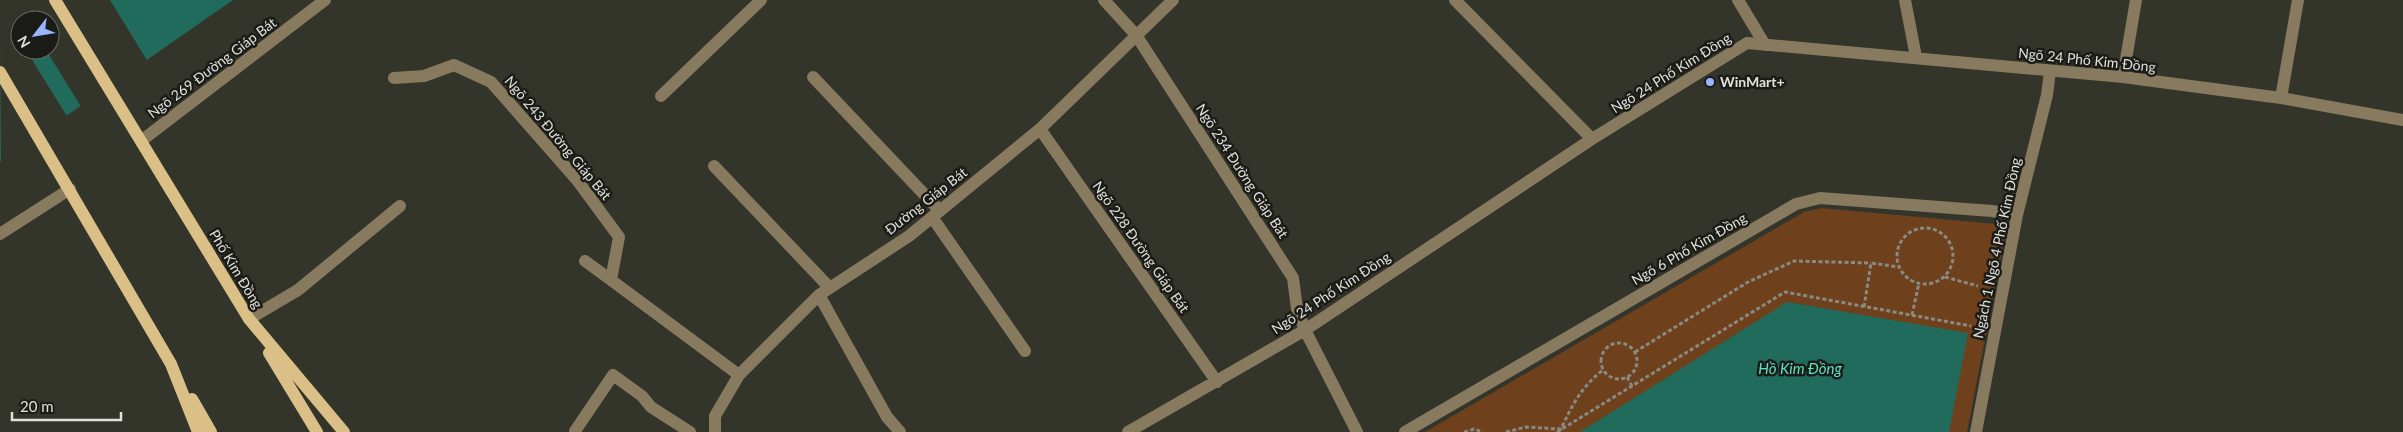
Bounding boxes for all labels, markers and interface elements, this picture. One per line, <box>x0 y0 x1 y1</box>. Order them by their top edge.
north arrow <box>10 10 60 60</box>
street label: Ngõ 269 Đường Giáp Bát <box>144 14 279 121</box>
street label: Ngõ 24 Phố Kim Đồng <box>1608 29 1734 116</box>
text: N <box>13 33 33 51</box>
street label: Ngõ 24 Phố Kim Đồng <box>2017 44 2157 75</box>
street label: Ngõ 243 Đường Giáp Bát <box>502 72 615 203</box>
place label: WinMart+ <box>1720 73 1785 90</box>
marker: WinMart+ <box>1704 76 1716 88</box>
street label: Ngõ 234 Đường Giáp Bát <box>1193 100 1292 241</box>
street label: Ngách 1 Ngõ 4 Phố Kim Đồng <box>1969 156 2024 340</box>
street label: Đường Giáp Bát <box>881 163 970 238</box>
street label: Ngõ 228 Đường Giáp Bát <box>1090 178 1193 316</box>
street label: Ngõ 6 Phố Kim Đồng <box>1628 209 1749 288</box>
street label: Phố Kim Đồng <box>206 226 267 311</box>
street label: Ngõ 24 Phố Kim Đồng <box>1268 248 1393 337</box>
water label: Hồ Kim Đồng <box>1758 359 1842 377</box>
scale bar <box>12 390 121 422</box>
text: 20 m <box>20 397 54 415</box>

